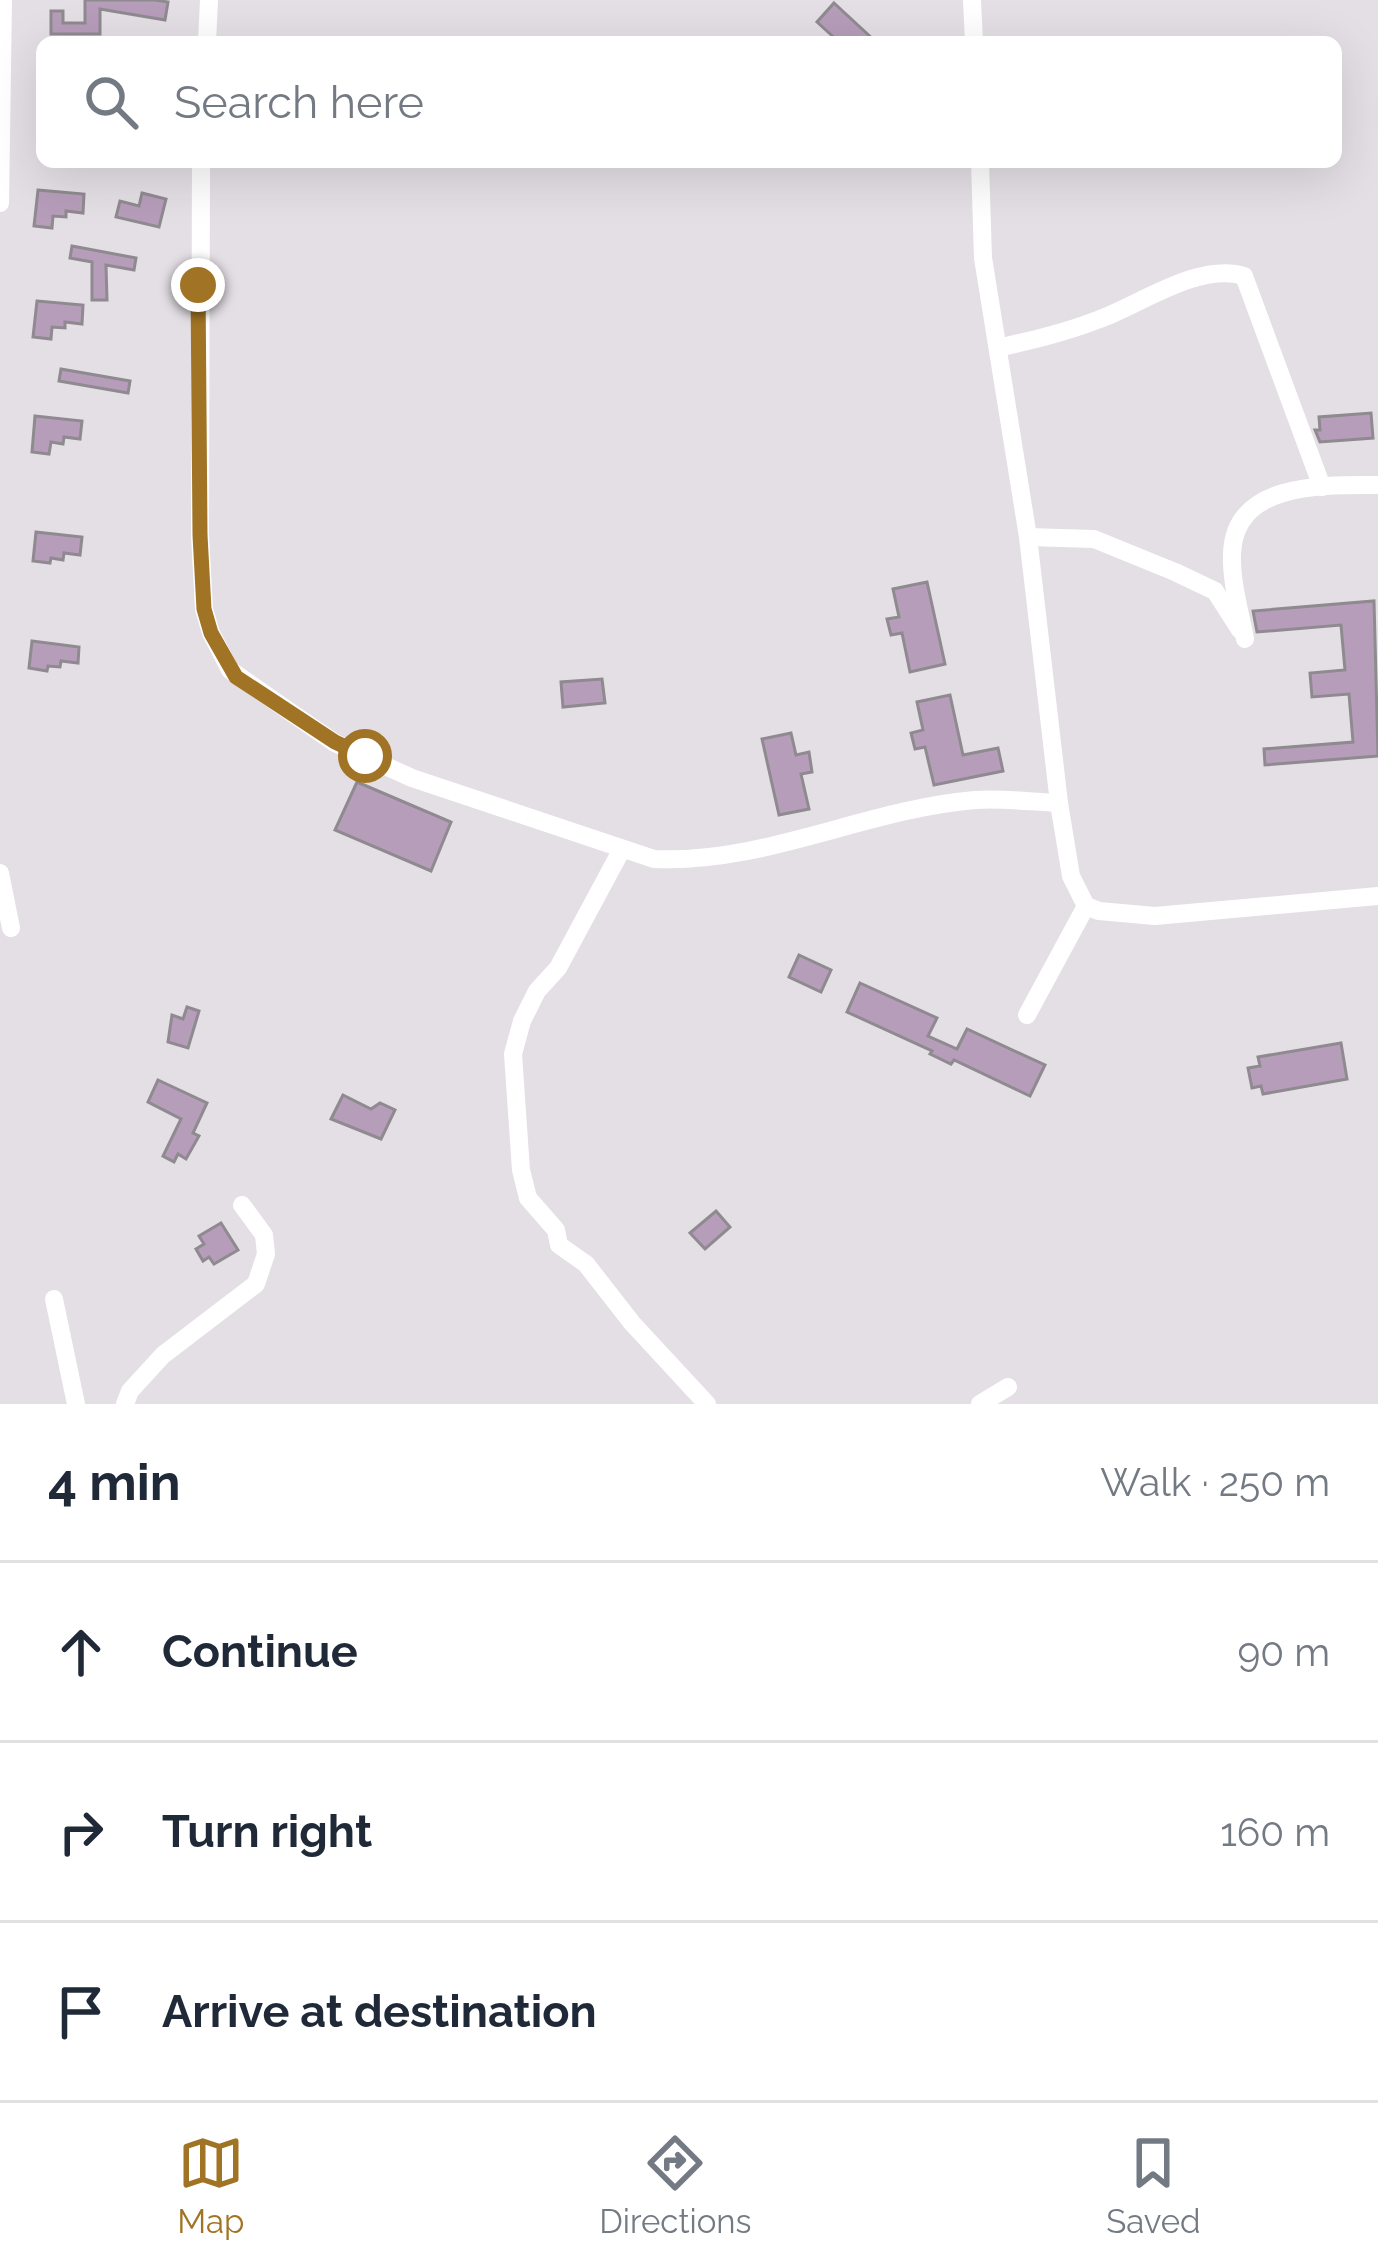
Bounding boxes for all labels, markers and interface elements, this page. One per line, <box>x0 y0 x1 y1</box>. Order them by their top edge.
search box <box>36 36 1342 168</box>
icon: search <box>78 69 144 135</box>
text: Search here <box>174 76 424 129</box>
route end <box>171 258 225 312</box>
route start <box>338 729 392 783</box>
text: 4 min <box>48 1452 181 1512</box>
text: Walk · 250 m <box>1100 1459 1330 1505</box>
icon: ahead <box>48 1619 114 1685</box>
text: Continue <box>162 1625 358 1678</box>
text: 90 m <box>1237 1629 1330 1675</box>
icon: right <box>48 1799 114 1865</box>
text: Turn right <box>162 1805 372 1858</box>
text: 160 m <box>1220 1809 1330 1855</box>
icon: arrive <box>48 1979 114 2045</box>
text: Arrive at destination <box>162 1985 597 2038</box>
tab: Map <box>177 2130 244 2241</box>
tab: Directions <box>599 2130 752 2241</box>
tab: Saved <box>1106 2130 1201 2241</box>

